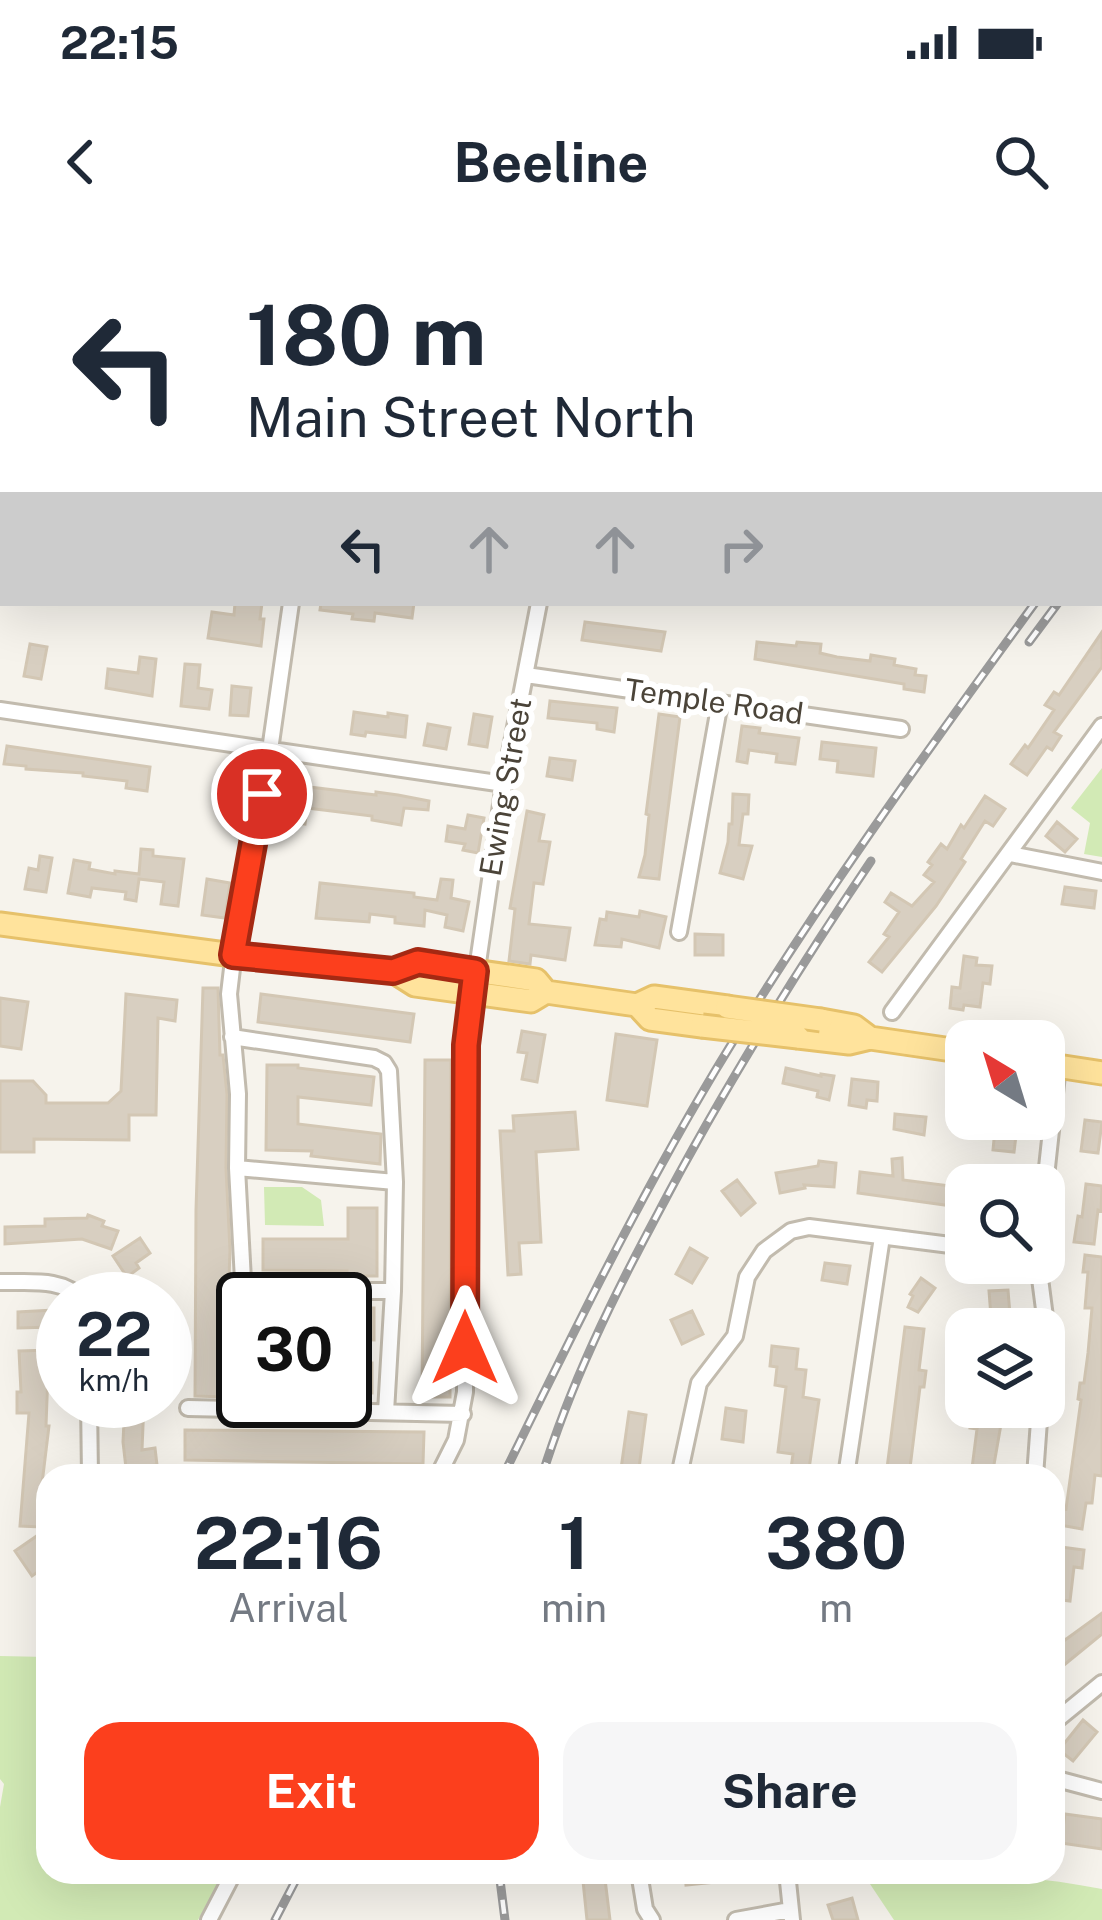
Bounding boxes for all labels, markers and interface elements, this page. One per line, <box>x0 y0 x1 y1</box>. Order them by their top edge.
text: 22:15 <box>60 16 179 69</box>
icon: back <box>48 129 114 195</box>
icon: search <box>988 129 1054 195</box>
text: Beeline <box>454 131 648 194</box>
text: 180 m <box>246 285 486 384</box>
icon: left <box>48 288 204 444</box>
text: Main Street North <box>246 386 696 449</box>
icon: left <box>330 516 396 582</box>
icon: ahead <box>456 516 522 582</box>
icon: ahead <box>582 516 648 582</box>
icon: right <box>708 516 774 582</box>
street label: Temple Road <box>623 671 806 731</box>
street label: Ewing Street <box>472 695 538 879</box>
pin <box>211 743 313 845</box>
icon: arrive <box>229 761 295 827</box>
north arrow <box>945 1020 1065 1140</box>
map controls <box>945 1020 1065 1428</box>
button: search <box>945 1164 1065 1284</box>
speed limit sign: 30 <box>216 1272 372 1428</box>
position arrow <box>402 1285 528 1411</box>
text: 22 <box>76 1299 152 1370</box>
button: layers <box>945 1308 1065 1428</box>
text: km/h <box>79 1362 149 1398</box>
text: 22:16 <box>194 1501 383 1585</box>
text: 1 <box>559 1501 589 1585</box>
text: 380 <box>765 1501 907 1585</box>
text: Arrival <box>228 1585 349 1631</box>
text: min <box>541 1585 607 1631</box>
text: m <box>819 1585 853 1631</box>
button: Exit <box>84 1722 539 1860</box>
button: Share <box>563 1722 1017 1860</box>

